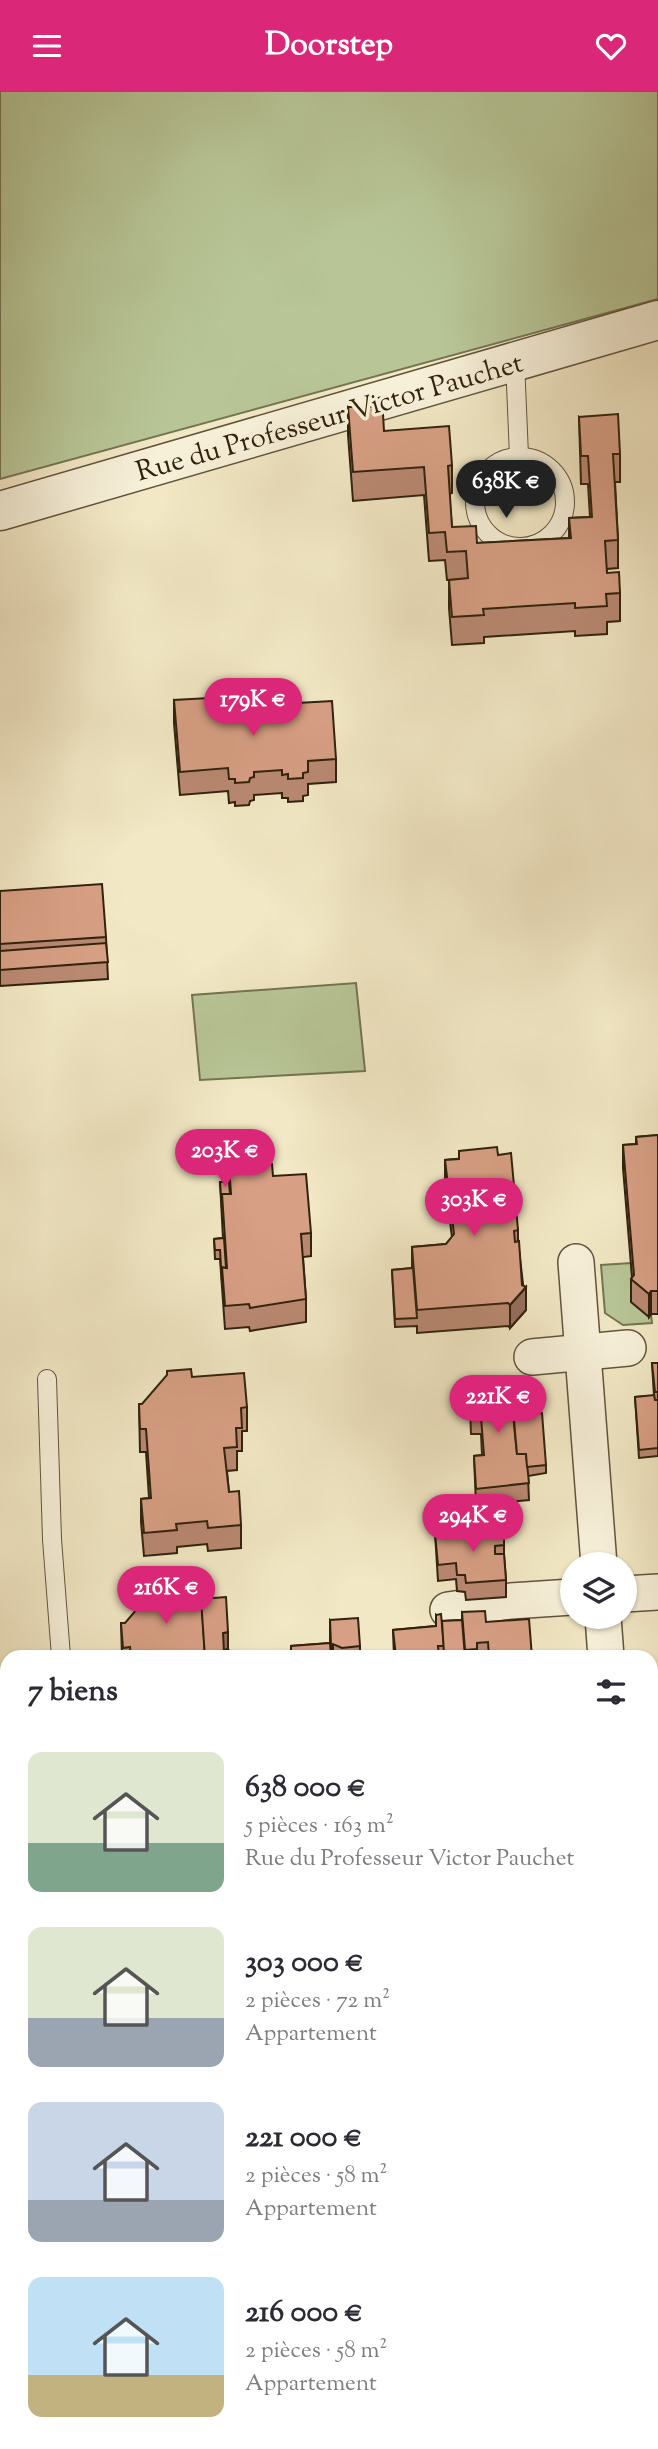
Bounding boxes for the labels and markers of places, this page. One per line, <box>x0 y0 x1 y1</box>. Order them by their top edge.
pin: 638K € <box>449 461 563 520</box>
pin: 179K € <box>196 679 310 738</box>
pin: 203K € <box>168 1129 282 1189</box>
pin: 303K € <box>417 1179 531 1238</box>
pin: 221K € <box>441 1375 555 1435</box>
pin: 294K € <box>416 1495 530 1554</box>
pin: 216K € <box>109 1567 223 1626</box>

